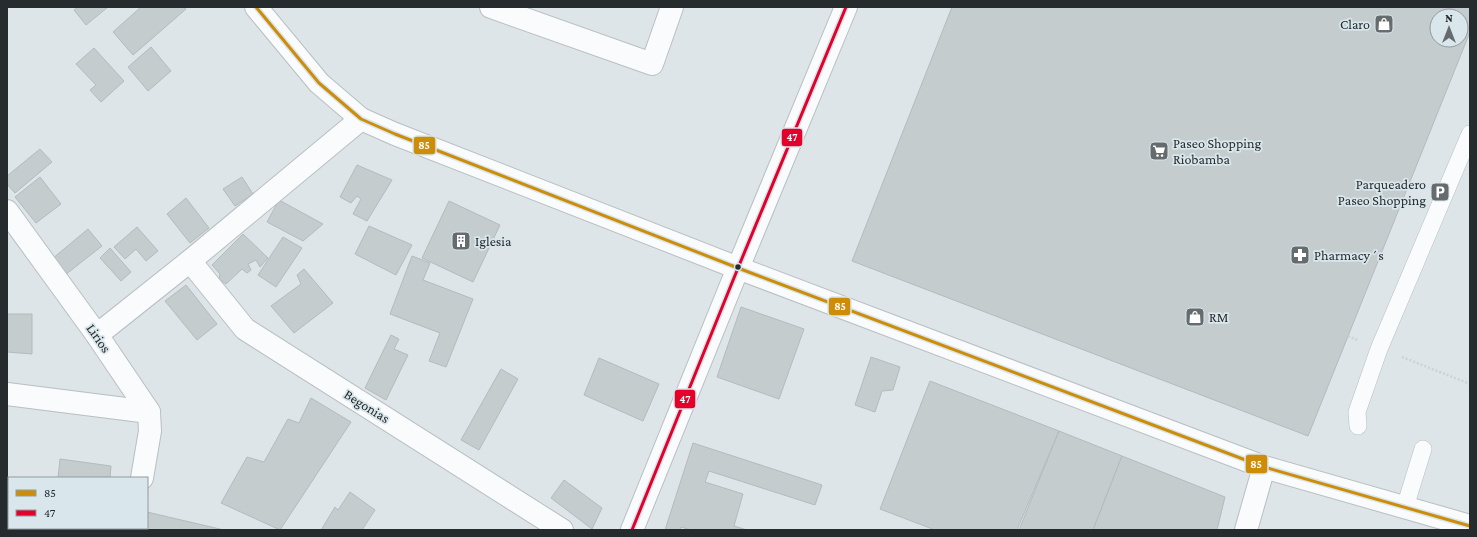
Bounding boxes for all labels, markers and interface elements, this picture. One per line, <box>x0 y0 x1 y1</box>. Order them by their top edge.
north arrow <box>1429 8 1469 48</box>
text: N <box>1445 12 1453 24</box>
shop icon: Claro <box>1373 13 1395 35</box>
place label: Claro <box>1340 16 1370 32</box>
line badge: 47 <box>781 128 803 147</box>
text: 47 <box>787 131 798 143</box>
place label: Paseo Shopping Riobamba <box>1173 135 1261 167</box>
line badge: 85 <box>413 136 436 155</box>
text: 85 <box>418 139 430 151</box>
supermarket icon: Paseo Shopping Riobamba <box>1148 140 1170 162</box>
place label: Parqueadero Paseo Shopping <box>1338 176 1426 208</box>
parking icon: Parqueadero Paseo Shopping <box>1429 181 1451 203</box>
building icon: Iglesia <box>450 230 472 252</box>
place label: Iglesia <box>475 233 512 249</box>
pharmacy icon: Pharmacy´s <box>1289 244 1311 266</box>
place label: Pharmacy´s <box>1314 247 1384 263</box>
unlabelled marker <box>733 262 743 272</box>
line badge: 85 <box>828 297 851 316</box>
text: 85 <box>834 300 846 312</box>
shop icon: RM <box>1184 306 1206 328</box>
place label: RM <box>1209 309 1228 325</box>
street label: Lirios <box>83 320 115 356</box>
street label: Begonias <box>341 386 393 426</box>
line badge: 47 <box>674 389 696 409</box>
text: 47 <box>680 393 691 405</box>
line badge: 85 <box>1245 454 1268 474</box>
text: 85 <box>1250 458 1262 470</box>
legend <box>8 477 148 529</box>
text: 85 <box>44 486 56 500</box>
text: 47 <box>44 506 56 520</box>

